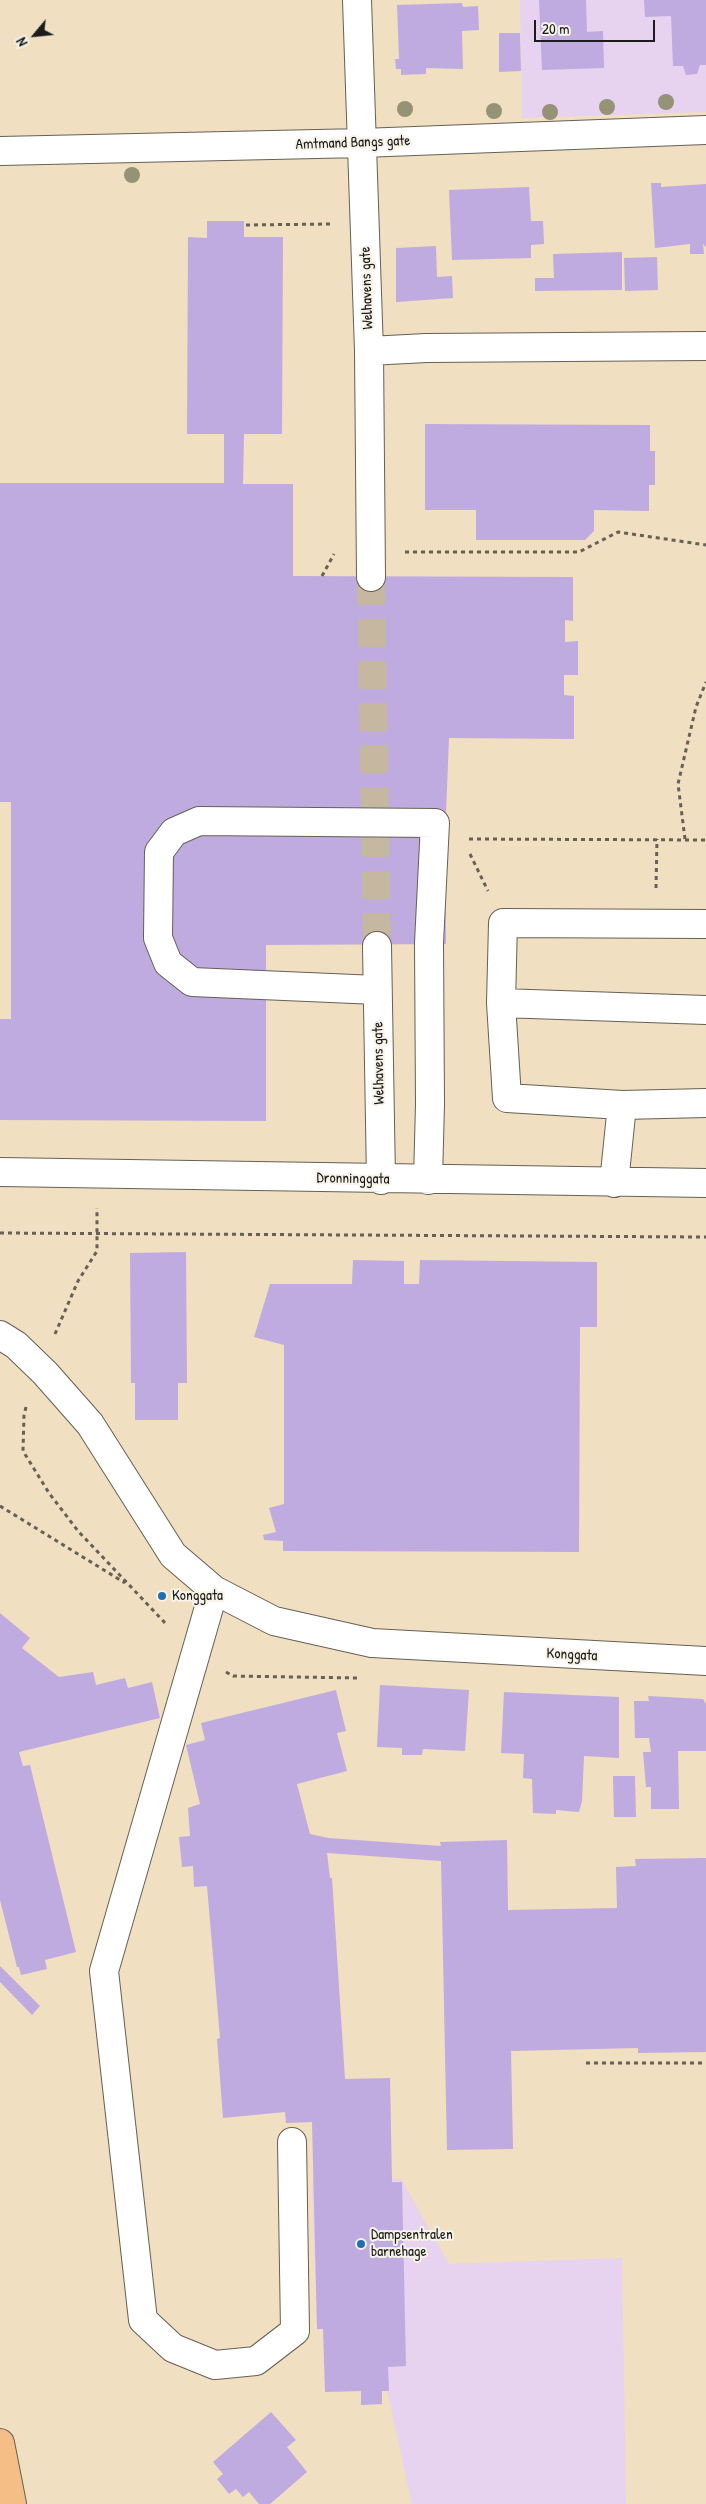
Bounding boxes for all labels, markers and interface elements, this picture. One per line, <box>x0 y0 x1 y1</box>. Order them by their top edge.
north arrow <box>10 10 60 60</box>
scale bar <box>536 10 657 42</box>
text: 20 m <box>542 18 569 39</box>
text: N <box>11 35 31 50</box>
street label: Amtmand Bangs gate <box>295 132 411 154</box>
street label: Welhavens gate <box>357 246 377 330</box>
street label: Welhavens gate <box>369 1021 389 1105</box>
street label: Dronninggata <box>316 1169 390 1189</box>
place label: Konggata <box>172 1587 223 1605</box>
marker: Konggata <box>156 1590 168 1602</box>
street label: Konggata <box>546 1645 598 1665</box>
place label: Dampsentralen barnehage <box>371 2226 453 2261</box>
marker: Dampsentralen barnehage <box>355 2238 367 2250</box>

